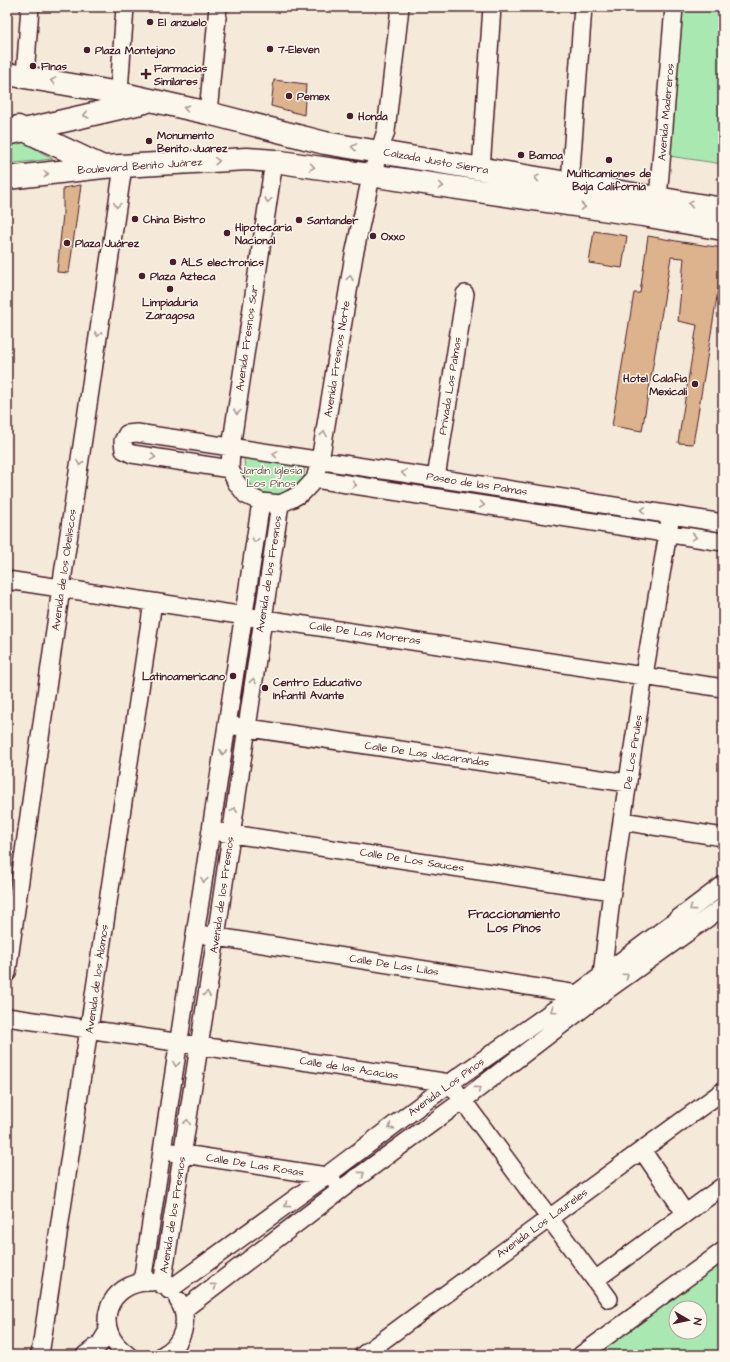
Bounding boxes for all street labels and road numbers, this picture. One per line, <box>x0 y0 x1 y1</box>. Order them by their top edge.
street label: Avenida Madereros <box>654 62 678 161</box>
street label: Calzada Justo Sierra <box>382 144 490 178</box>
street label: Boulevard Benito Juárez <box>77 154 203 178</box>
street label: Avenida Fresnos Sur <box>232 284 262 392</box>
street label: Avenida Fresnos Norte <box>320 300 354 418</box>
street label: Privada Las Palmas <box>435 336 465 436</box>
street label: Paseo de las Palmas <box>425 469 529 499</box>
street label: Avenida de los Obeliscos <box>48 508 80 632</box>
street label: Avenida de los Fresnos <box>252 514 286 633</box>
street label: Calle De Las Moreras <box>308 618 422 648</box>
street label: De Los Pirules <box>620 713 646 790</box>
street label: Calle De Las Jacarandas <box>364 738 491 770</box>
street label: Avenida de los Fresnos <box>206 835 238 954</box>
street label: Calle De Los Sauces <box>359 844 466 876</box>
street label: Avenida de los Álamos <box>82 923 112 1035</box>
street label: Calle De Las Lilas <box>348 951 440 980</box>
street label: Calle de las Acacias <box>299 1053 400 1083</box>
street label: Avenida Los Pinos <box>405 1054 488 1120</box>
street label: Calle De Las Rosas <box>205 1150 305 1180</box>
street label: Avenida de los Fresnos <box>156 1155 190 1274</box>
street label: Avenida Los Laureles <box>493 1185 591 1261</box>

